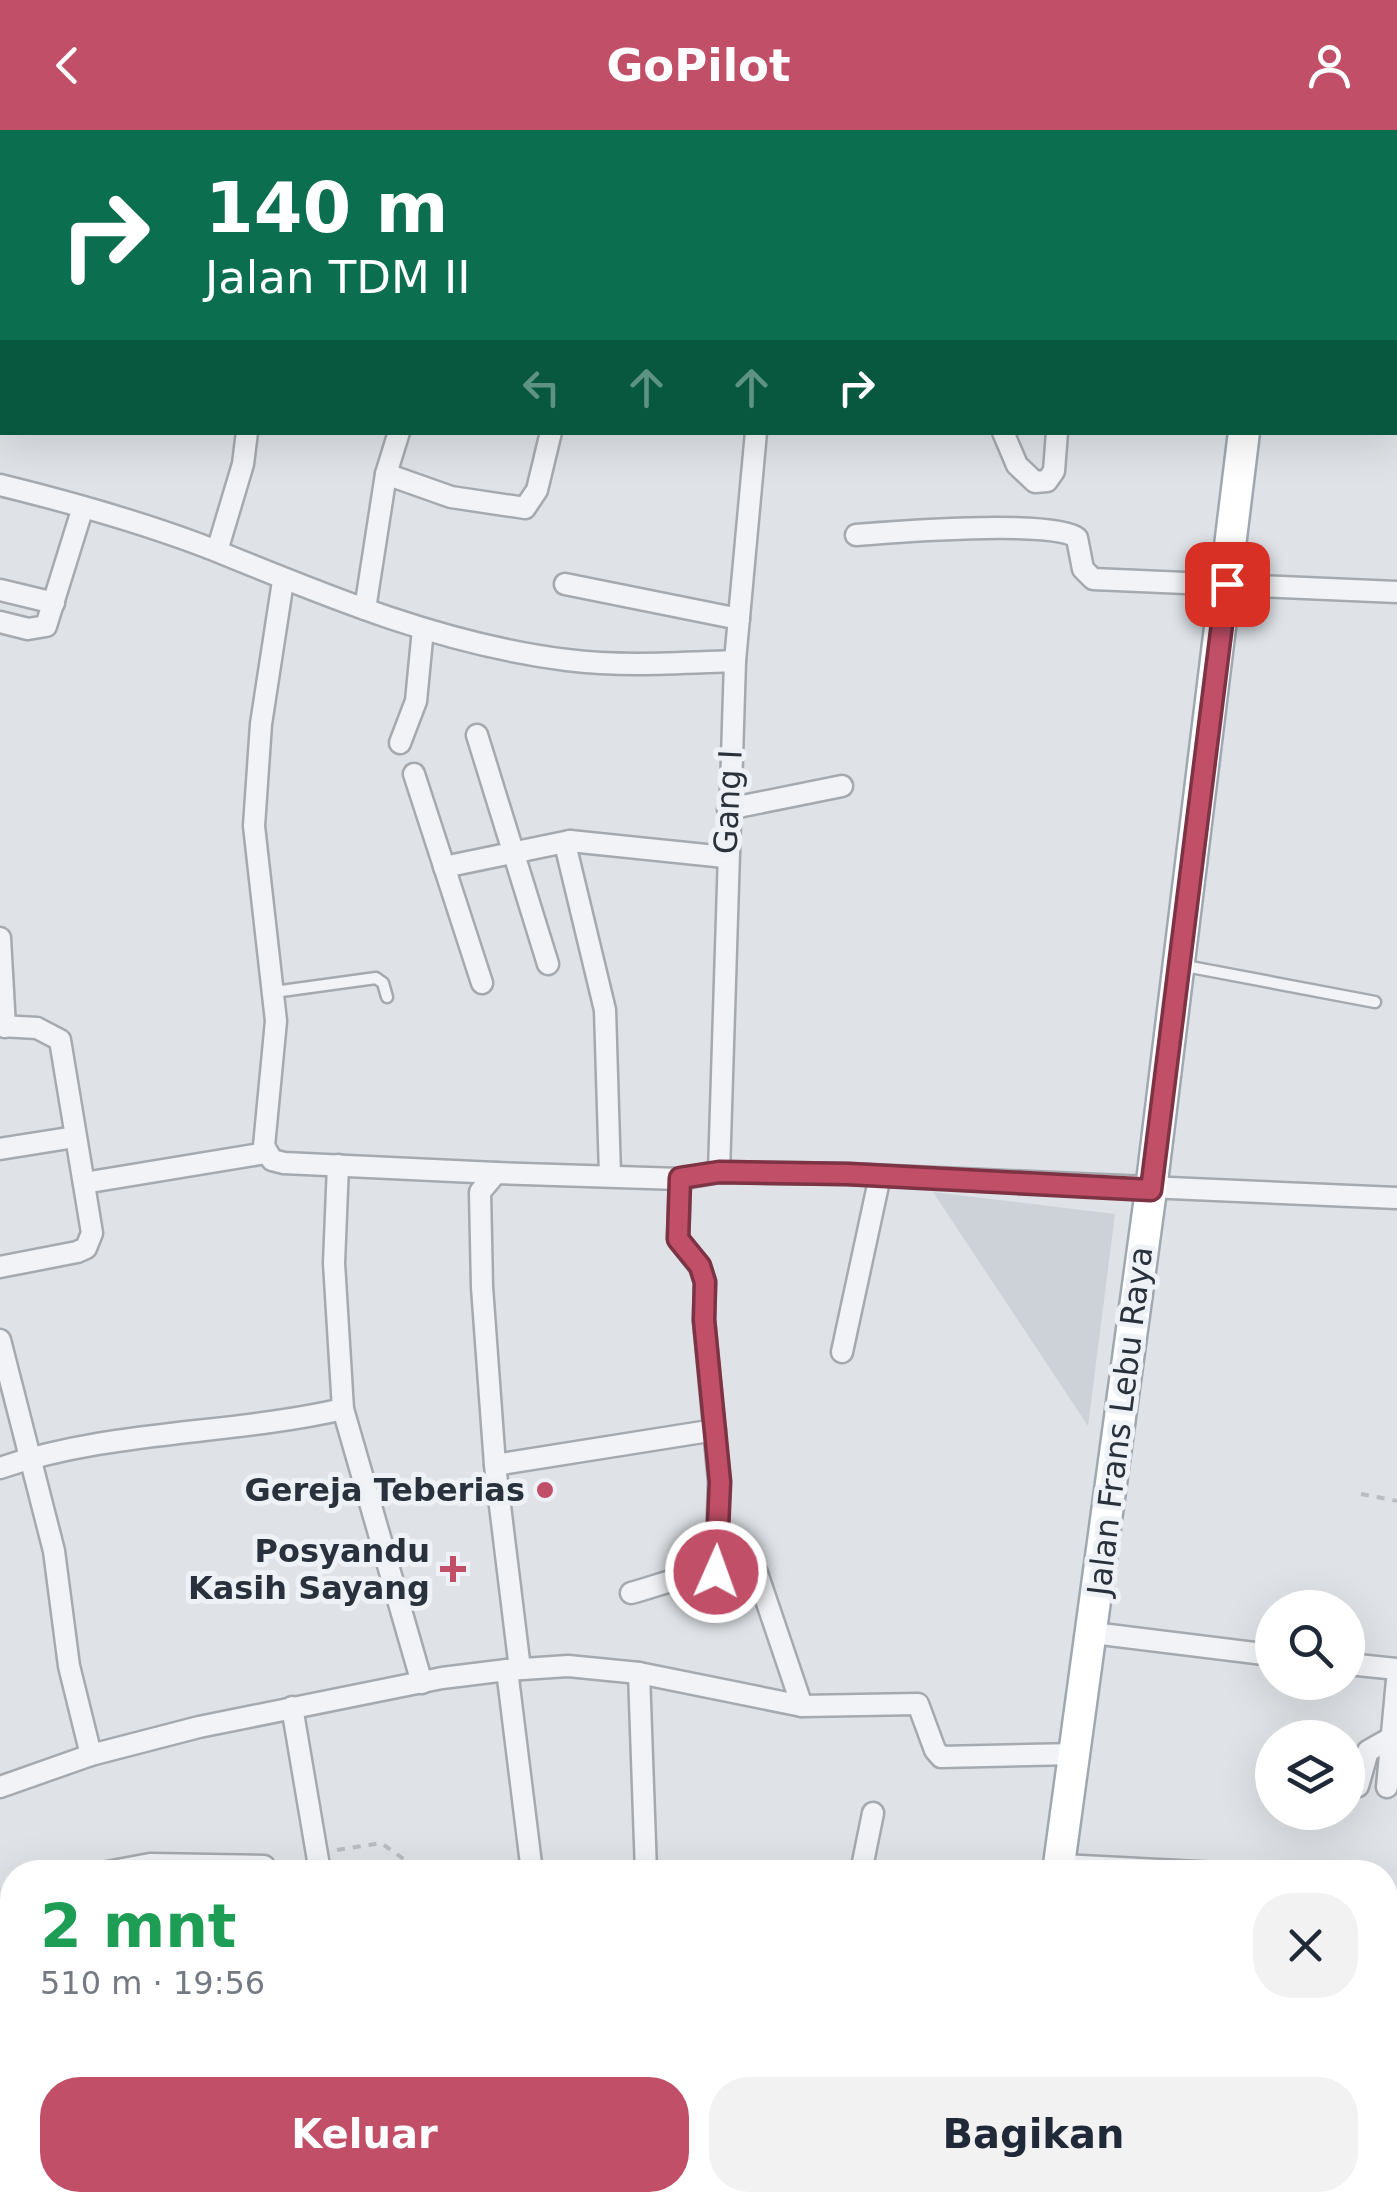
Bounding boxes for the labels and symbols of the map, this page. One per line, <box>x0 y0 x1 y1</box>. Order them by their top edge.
pin <box>1185 542 1270 627</box>
street label: Gang I <box>706 749 750 855</box>
street label: Jalan Frans Lebu Raya <box>1079 1244 1160 1600</box>
place label: Gereja Teberias <box>245 1471 525 1509</box>
marker: Gereja Teberias <box>534 1479 556 1501</box>
position arrow <box>664 1520 768 1624</box>
place label: Posyandu Kasih Sayang <box>188 1532 430 1607</box>
marker: Posyandu Kasih Sayang <box>440 1556 466 1582</box>

